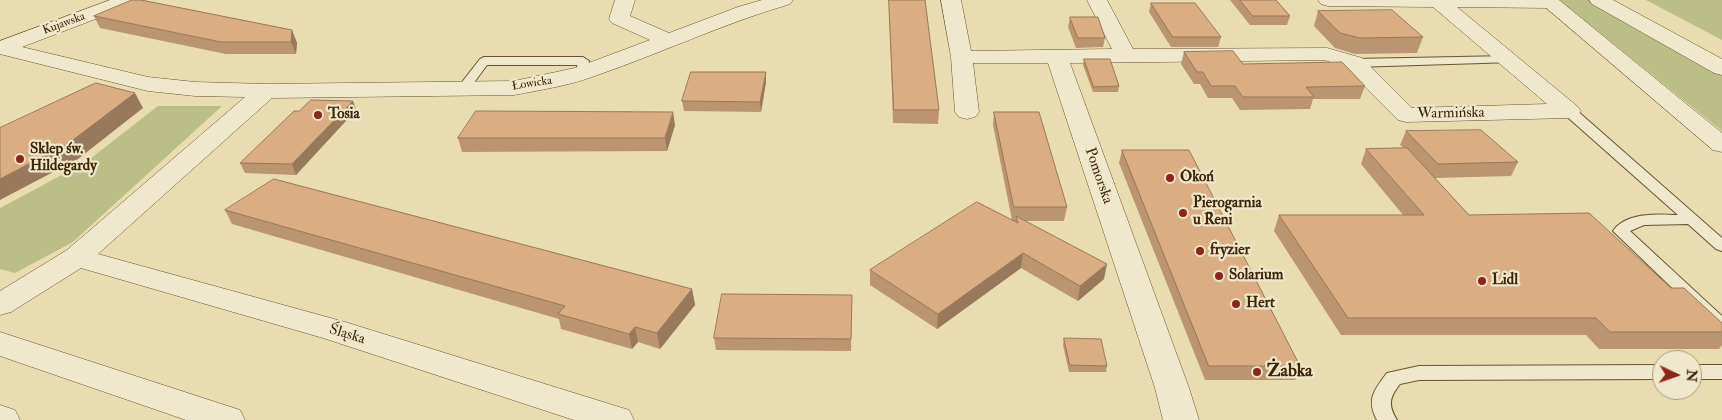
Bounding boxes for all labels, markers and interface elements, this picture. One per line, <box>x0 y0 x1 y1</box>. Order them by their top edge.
street label: Kujawska <box>41 10 87 38</box>
street label: Łowicka <box>511 74 553 94</box>
street label: Warmińska <box>1417 104 1485 124</box>
place label: Tosia <box>328 106 360 124</box>
marker: Tosia <box>312 109 324 121</box>
place label: Sklep św. Hildegardy <box>30 141 97 176</box>
street label: Pomorska <box>1080 146 1116 206</box>
marker: Sklep św. Hildegardy <box>14 153 26 165</box>
place label: Okoń <box>1180 169 1214 187</box>
marker: Okoń <box>1164 172 1176 184</box>
place label: Pierogarnia u Reni <box>1193 195 1262 230</box>
marker: Pierogarnia u Reni <box>1177 207 1189 219</box>
place label: fryzier <box>1210 242 1250 260</box>
marker: fryzier <box>1194 245 1206 257</box>
place label: Solarium <box>1229 267 1283 285</box>
marker: Solarium <box>1213 270 1225 282</box>
place label: Lidl <box>1492 272 1518 290</box>
marker: Lidl <box>1476 275 1488 287</box>
place label: Hert <box>1246 295 1275 313</box>
marker: Hert <box>1230 298 1242 310</box>
street label: Śląska <box>327 321 367 349</box>
north arrow <box>1652 350 1702 400</box>
place label: Żabka <box>1267 361 1313 383</box>
marker: Żabka <box>1251 366 1263 378</box>
text: N <box>1683 369 1700 382</box>

